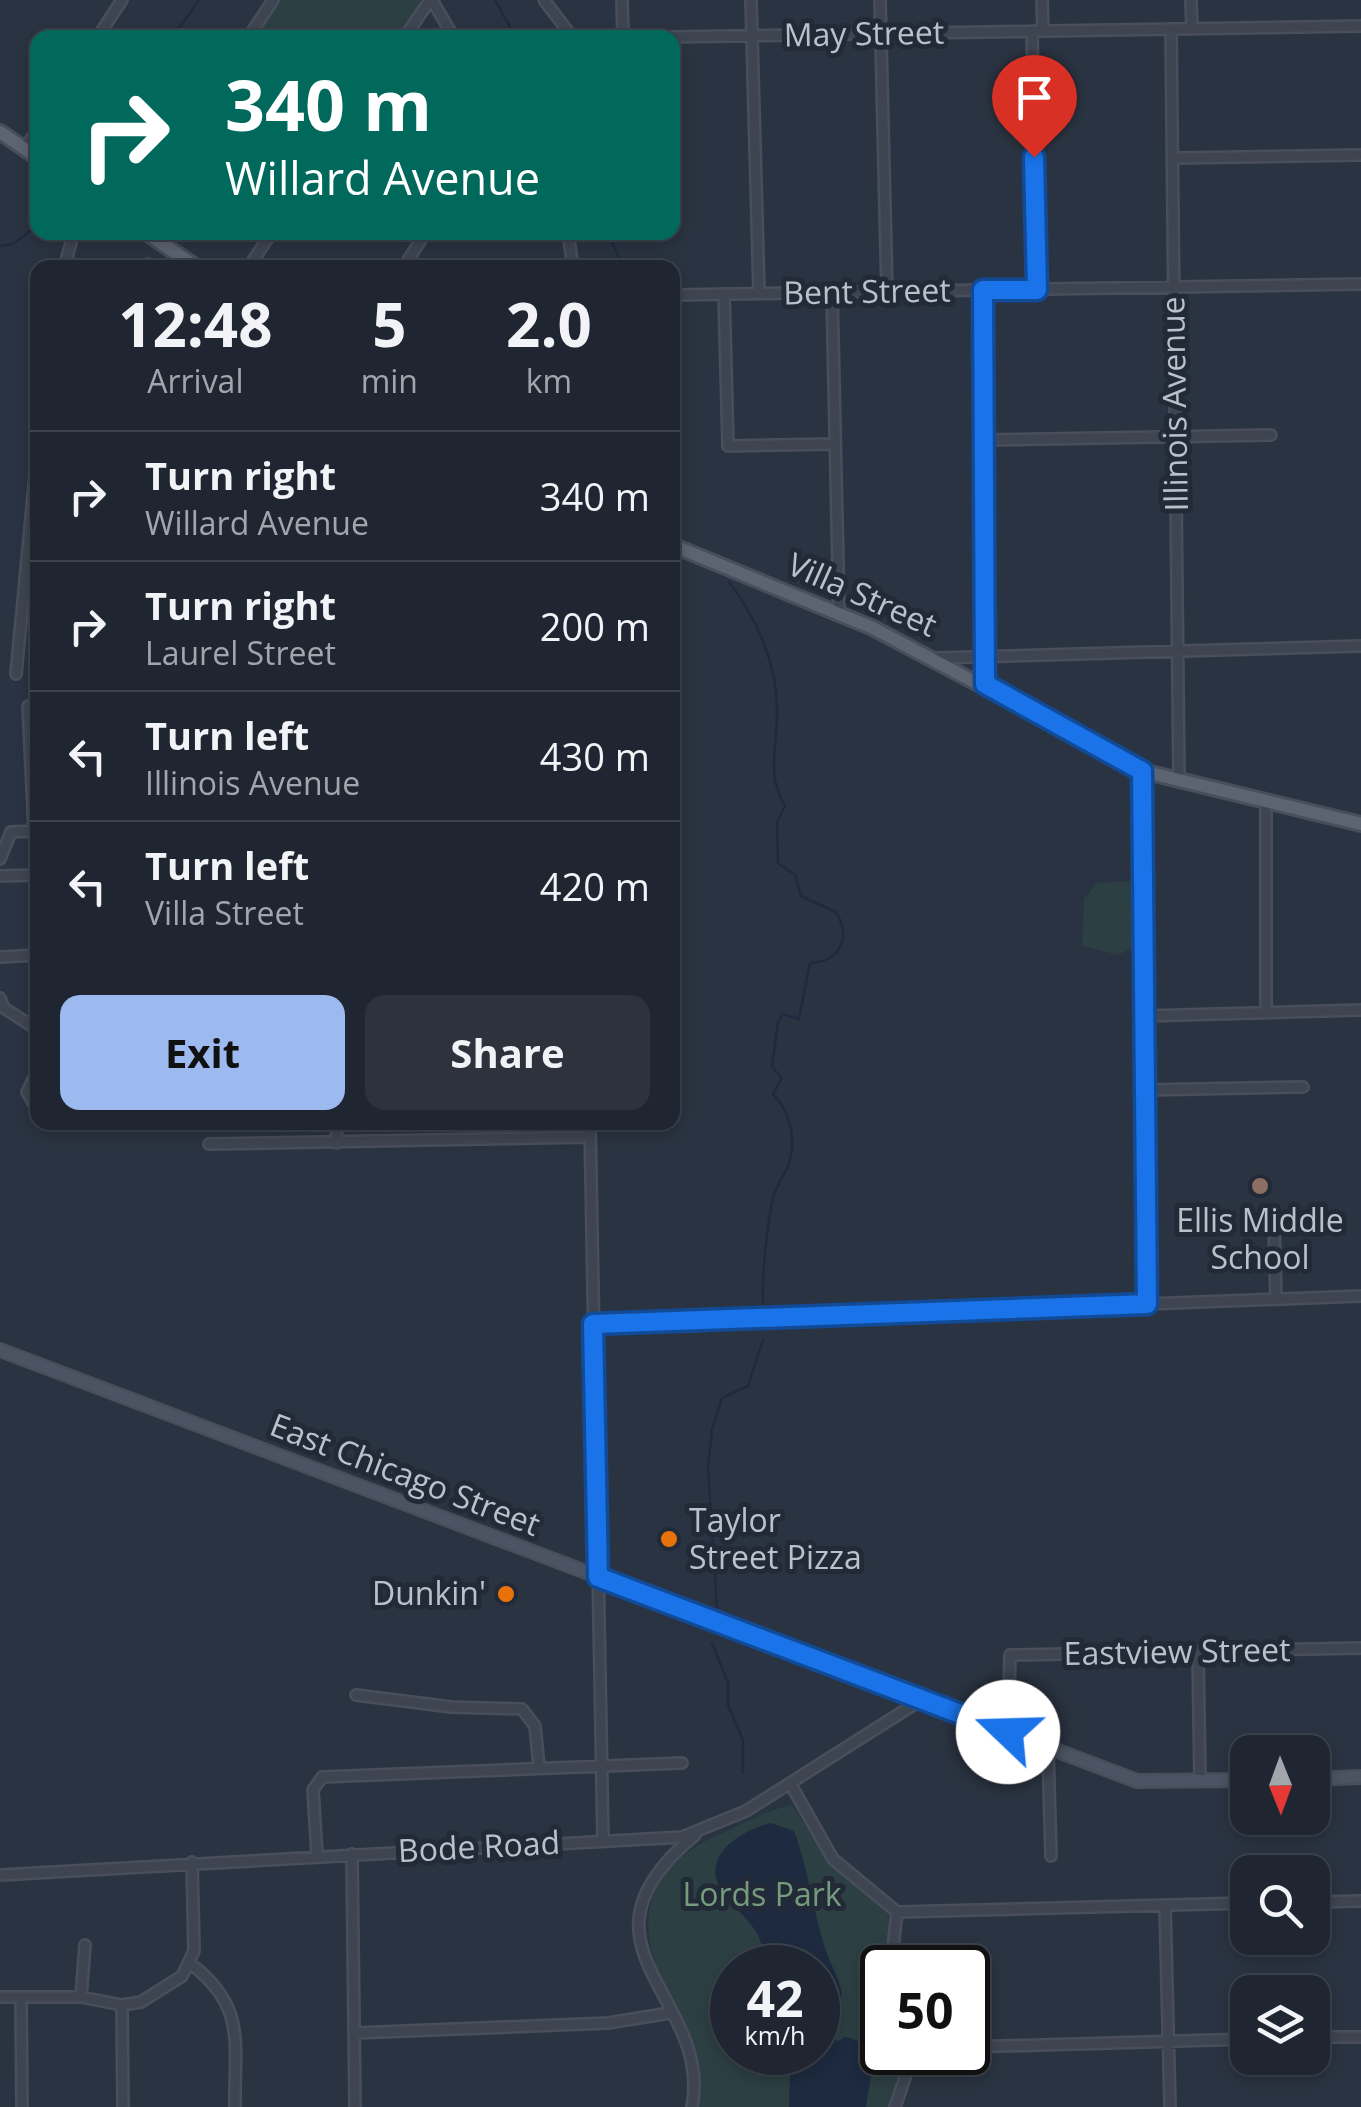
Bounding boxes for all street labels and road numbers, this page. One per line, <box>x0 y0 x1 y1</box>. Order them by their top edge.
street label: May Street <box>783 10 944 55</box>
street label: Bent Street <box>783 268 951 313</box>
street label: Illinois Avenue <box>1150 296 1197 512</box>
street label: Villa Street <box>781 542 944 646</box>
street label: East Chicago Street <box>264 1402 547 1545</box>
street label: Eastview Street <box>1063 1627 1291 1674</box>
street label: Bode Road <box>397 1820 561 1871</box>

